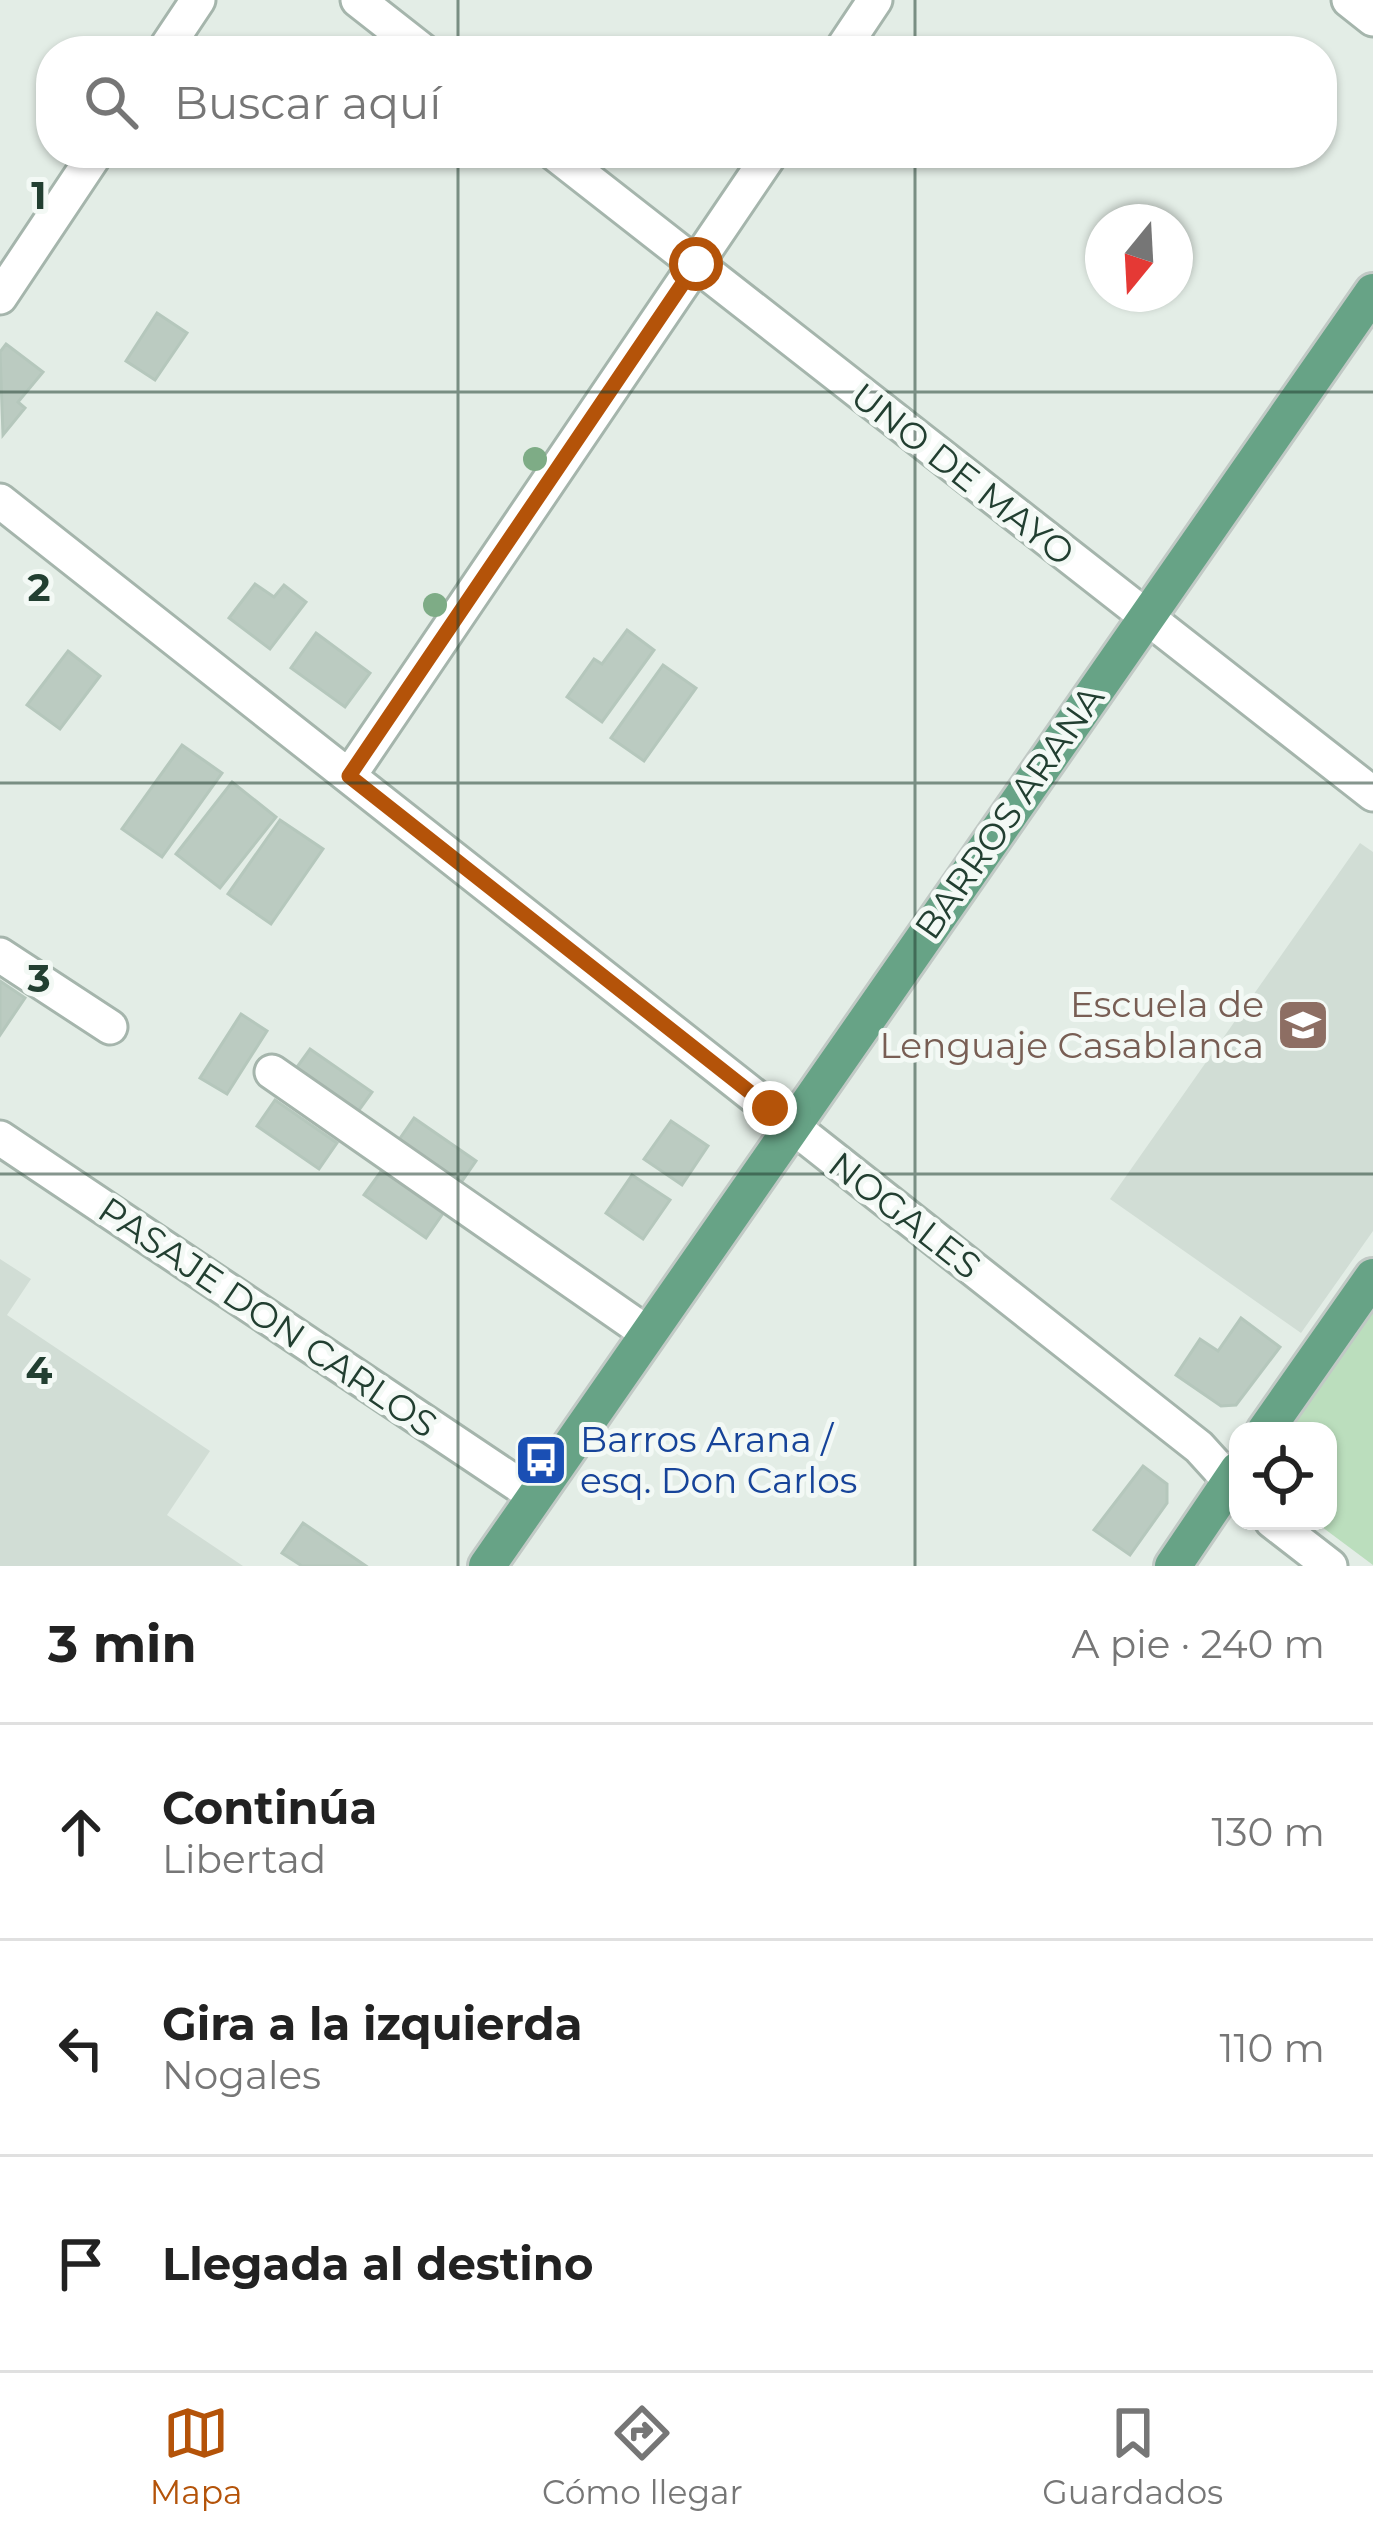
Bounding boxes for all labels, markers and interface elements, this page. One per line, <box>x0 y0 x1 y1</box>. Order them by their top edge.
search box <box>36 36 1337 168</box>
icon: search <box>78 69 144 135</box>
text: Buscar aquí <box>174 75 441 130</box>
text: 1 <box>31 171 47 219</box>
north arrow <box>1085 204 1193 312</box>
route start <box>669 237 723 291</box>
street label: UNO DE MAYO <box>843 373 1083 575</box>
text: 2 <box>27 563 51 611</box>
street label: BARROS ARANA <box>905 677 1113 947</box>
text: 3 <box>26 954 51 1002</box>
place label: Escuela de Lenguaje Casablanca <box>879 982 1264 1067</box>
school or university icon: Escuela de Lenguaje Casablanca <box>1275 997 1331 1053</box>
route end <box>743 1081 797 1135</box>
street label: NOGALES <box>820 1142 990 1288</box>
street label: PASAJE DON CARLOS <box>91 1187 445 1447</box>
text: 4 <box>26 1346 53 1394</box>
place label: Barros Arana / esq. Don Carlos <box>580 1417 857 1502</box>
map controls <box>1229 1422 1337 1530</box>
button: locate <box>1229 1422 1337 1530</box>
bus stop icon: Barros Arana / esq. Don Carlos <box>513 1432 569 1488</box>
text: 3 min <box>48 1613 197 1675</box>
text: A pie · 240 m <box>1072 1620 1325 1668</box>
text: Continúa <box>162 1780 377 1835</box>
icon: ahead <box>48 1799 114 1865</box>
text: 130 m <box>1212 1808 1325 1856</box>
text: Libertad <box>162 1835 326 1883</box>
text: Gira a la izquierda <box>162 1996 582 2051</box>
icon: left <box>48 2015 114 2081</box>
text: 110 m <box>1219 2024 1325 2072</box>
text: Nogales <box>162 2051 321 2099</box>
icon: arrive <box>48 2231 114 2297</box>
text: Llegada al destino <box>162 2236 594 2291</box>
tab: Mapa <box>150 2400 242 2512</box>
tab: Cómo llegar <box>542 2400 743 2512</box>
tab: Guardados <box>1042 2400 1223 2512</box>

